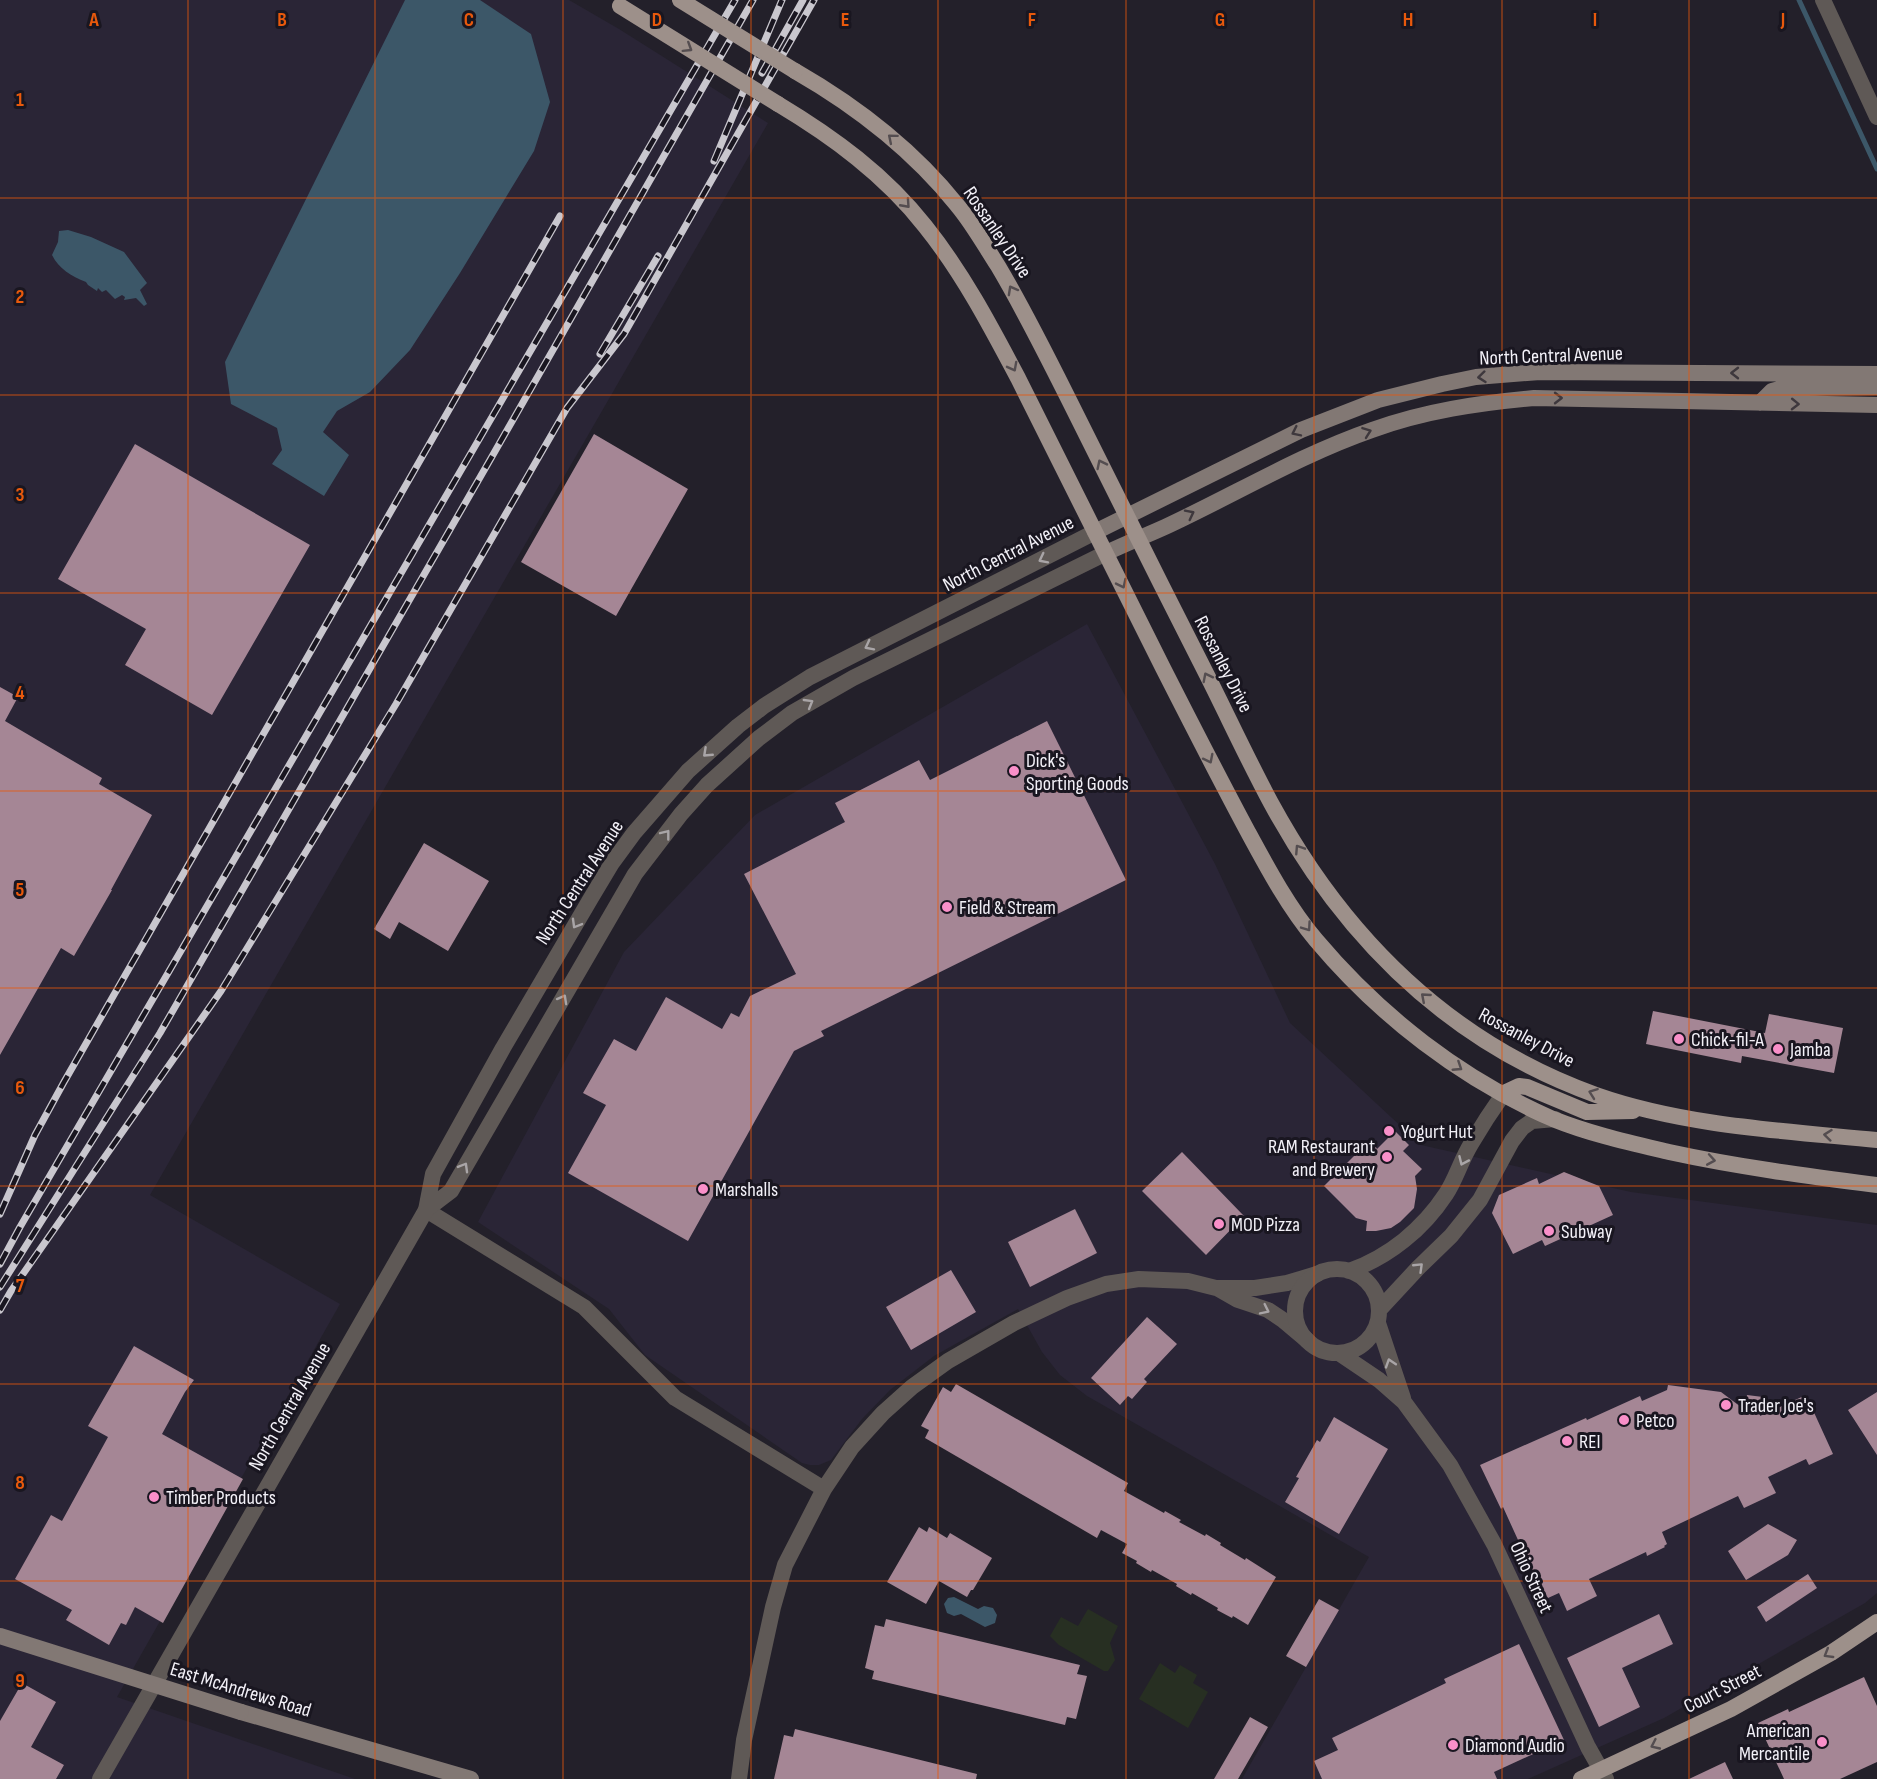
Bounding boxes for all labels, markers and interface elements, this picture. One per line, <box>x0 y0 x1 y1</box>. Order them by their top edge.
text: A <box>88 8 99 32</box>
text: B <box>277 8 287 32</box>
text: C <box>464 8 474 32</box>
text: D <box>652 8 662 32</box>
text: E <box>841 8 849 32</box>
text: F <box>1028 8 1036 32</box>
text: G <box>1215 8 1225 32</box>
text: H <box>1403 8 1413 32</box>
text: I <box>1593 8 1597 32</box>
text: J <box>1780 8 1785 32</box>
one-way arrow <box>682 41 692 53</box>
text: 1 <box>16 88 24 112</box>
one-way arrow <box>888 135 899 146</box>
street label: Rossanley Drive <box>958 182 1036 283</box>
one-way arrow <box>899 198 910 208</box>
text: 2 <box>16 285 24 309</box>
one-way arrow <box>1007 286 1019 297</box>
street label: North Central Avenue <box>1479 342 1623 370</box>
one-way arrow <box>1006 361 1017 371</box>
one-way arrow <box>1730 367 1739 379</box>
one-way arrow <box>1478 370 1487 383</box>
one-way arrow <box>1554 392 1563 404</box>
one-way arrow <box>1790 397 1799 410</box>
one-way arrow <box>1292 425 1303 437</box>
one-way arrow <box>1361 426 1372 439</box>
one-way arrow <box>1096 459 1108 470</box>
text: 3 <box>16 483 25 507</box>
one-way arrow <box>1184 510 1195 521</box>
street label: North Central Avenue <box>939 511 1078 597</box>
one-way arrow <box>1038 551 1049 563</box>
one-way arrow <box>1114 578 1126 589</box>
street label: Rossanley Drive <box>1189 612 1258 717</box>
one-way arrow <box>864 639 875 650</box>
one-way arrow <box>1203 672 1214 683</box>
text: 4 <box>15 681 25 705</box>
one-way arrow <box>803 699 813 711</box>
one-way arrow <box>703 746 714 757</box>
place label: Dick's Sporting Goods <box>1026 749 1129 796</box>
one-way arrow <box>1201 752 1213 763</box>
marker: Dick's Sporting Goods <box>1007 764 1021 778</box>
street label: North Central Avenue <box>531 816 629 949</box>
one-way arrow <box>658 829 669 840</box>
one-way arrow <box>1295 845 1306 856</box>
text: 5 <box>16 878 25 902</box>
place label: Field & Stream <box>959 896 1056 920</box>
marker: Field & Stream <box>940 900 954 914</box>
one-way arrow <box>571 918 583 928</box>
one-way arrow <box>1300 920 1311 931</box>
one-way arrow <box>1421 993 1432 1004</box>
one-way arrow <box>555 995 567 1005</box>
street label: Rossanley Drive <box>1475 1003 1579 1073</box>
place label: Chick-fil-A <box>1691 1028 1764 1052</box>
marker: Chick-fil-A <box>1672 1032 1686 1046</box>
place label: Jamba <box>1789 1038 1831 1062</box>
marker: Jamba <box>1771 1042 1785 1056</box>
one-way arrow <box>1452 1059 1462 1071</box>
text: 6 <box>15 1076 25 1100</box>
one-way arrow <box>1588 1088 1599 1101</box>
place label: Yogurt Hut <box>1401 1120 1473 1144</box>
marker: Yogurt Hut <box>1382 1124 1396 1138</box>
one-way arrow <box>1824 1129 1833 1142</box>
place label: RAM Restaurant and Brewery <box>1268 1135 1375 1182</box>
marker: RAM Restaurant and Brewery <box>1380 1150 1394 1164</box>
one-way arrow <box>1705 1153 1715 1166</box>
one-way arrow <box>1458 1155 1470 1166</box>
one-way arrow <box>457 1163 469 1173</box>
place label: Marshalls <box>715 1178 778 1202</box>
marker: Marshalls <box>696 1182 710 1196</box>
place label: MOD Pizza <box>1231 1213 1300 1237</box>
marker: MOD Pizza <box>1212 1217 1226 1231</box>
place label: Subway <box>1561 1220 1613 1244</box>
marker: Subway <box>1542 1224 1556 1238</box>
one-way arrow <box>1412 1263 1422 1274</box>
text: 7 <box>16 1274 25 1298</box>
one-way arrow <box>1258 1302 1269 1314</box>
street label: North Central Avenue <box>244 1338 336 1475</box>
one-way arrow <box>1385 1358 1397 1369</box>
place label: Trader Joe's <box>1738 1394 1814 1418</box>
marker: Trader Joe's <box>1719 1398 1733 1412</box>
place label: Petco <box>1636 1409 1675 1433</box>
marker: Petco <box>1617 1413 1631 1427</box>
place label: REI <box>1579 1430 1601 1454</box>
marker: REI <box>1560 1434 1574 1448</box>
text: 8 <box>15 1471 25 1495</box>
place label: Timber Products <box>166 1486 276 1510</box>
marker: Timber Products <box>147 1490 161 1504</box>
street label: Ohio Street <box>1504 1538 1558 1617</box>
one-way arrow <box>1824 1647 1834 1659</box>
street label: East McAndrews Road <box>167 1657 314 1723</box>
street label: Court Street <box>1680 1659 1765 1719</box>
text: 9 <box>15 1669 25 1693</box>
place label: American Mercantile <box>1739 1719 1810 1766</box>
place label: Diamond Audio <box>1465 1734 1565 1758</box>
marker: American Mercantile <box>1815 1735 1829 1749</box>
one-way arrow <box>1651 1737 1662 1749</box>
marker: Diamond Audio <box>1446 1738 1460 1752</box>

